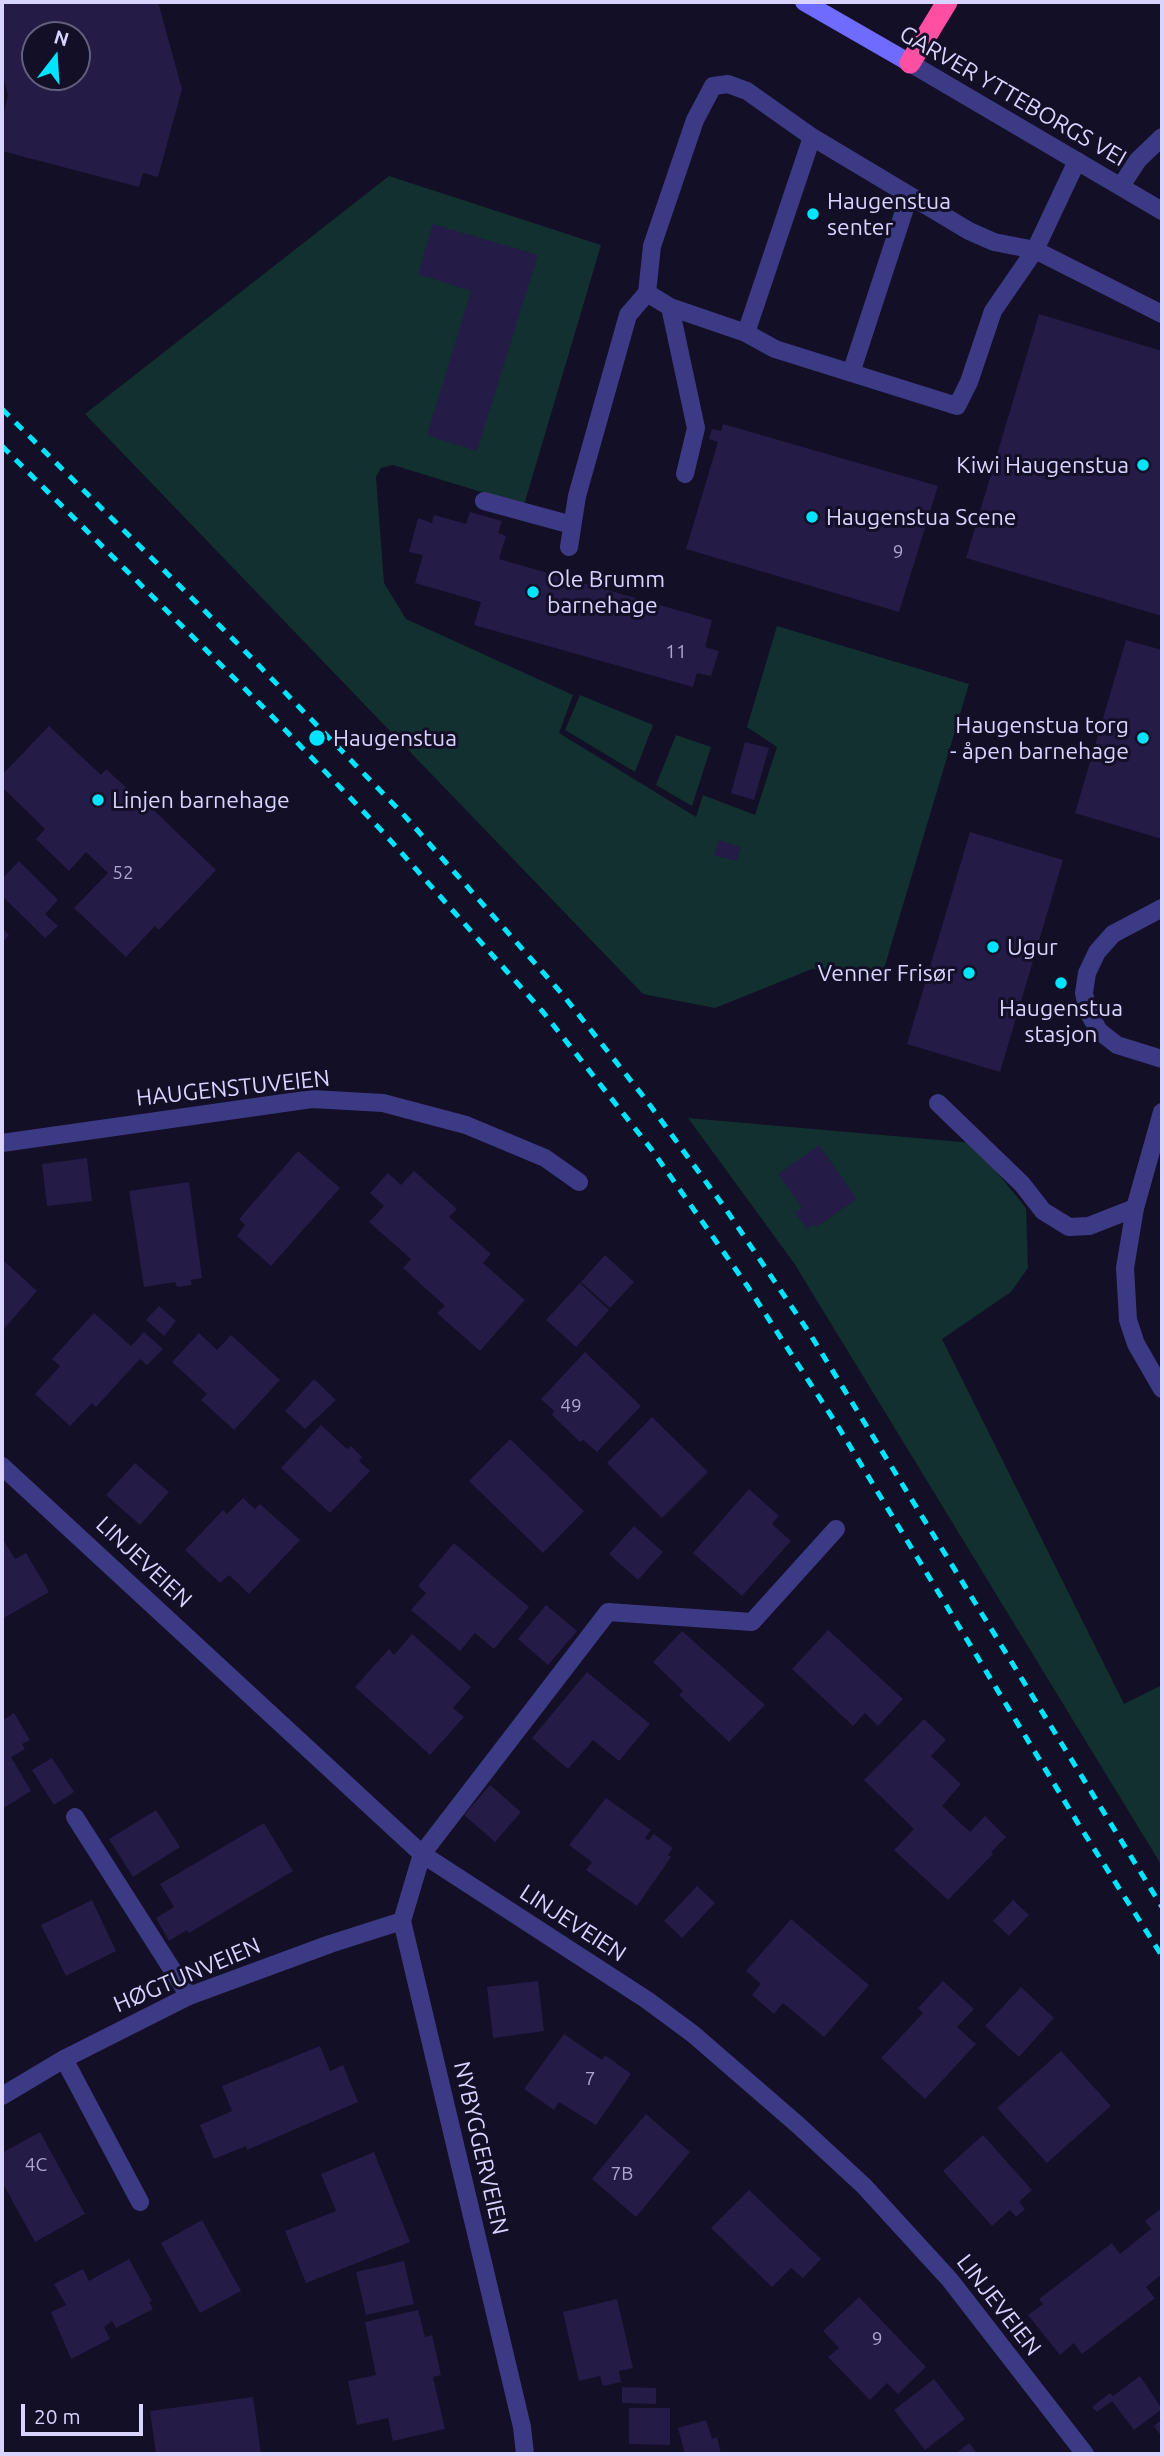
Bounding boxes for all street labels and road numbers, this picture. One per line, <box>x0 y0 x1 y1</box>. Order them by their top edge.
street label: GARVER YTTEBORGS VEI <box>895 20 1131 172</box>
street label: HAUGENSTUVEIEN <box>135 1064 331 1112</box>
street label: LINJEVEIEN <box>90 1511 198 1613</box>
street label: LINJEVEIEN <box>515 1878 631 1968</box>
street label: HØGTUNVEIEN <box>109 1932 265 2018</box>
street label: NYBYGGERVEIEN <box>448 2059 514 2237</box>
street label: LINJEVEIEN <box>951 2249 1047 2361</box>

